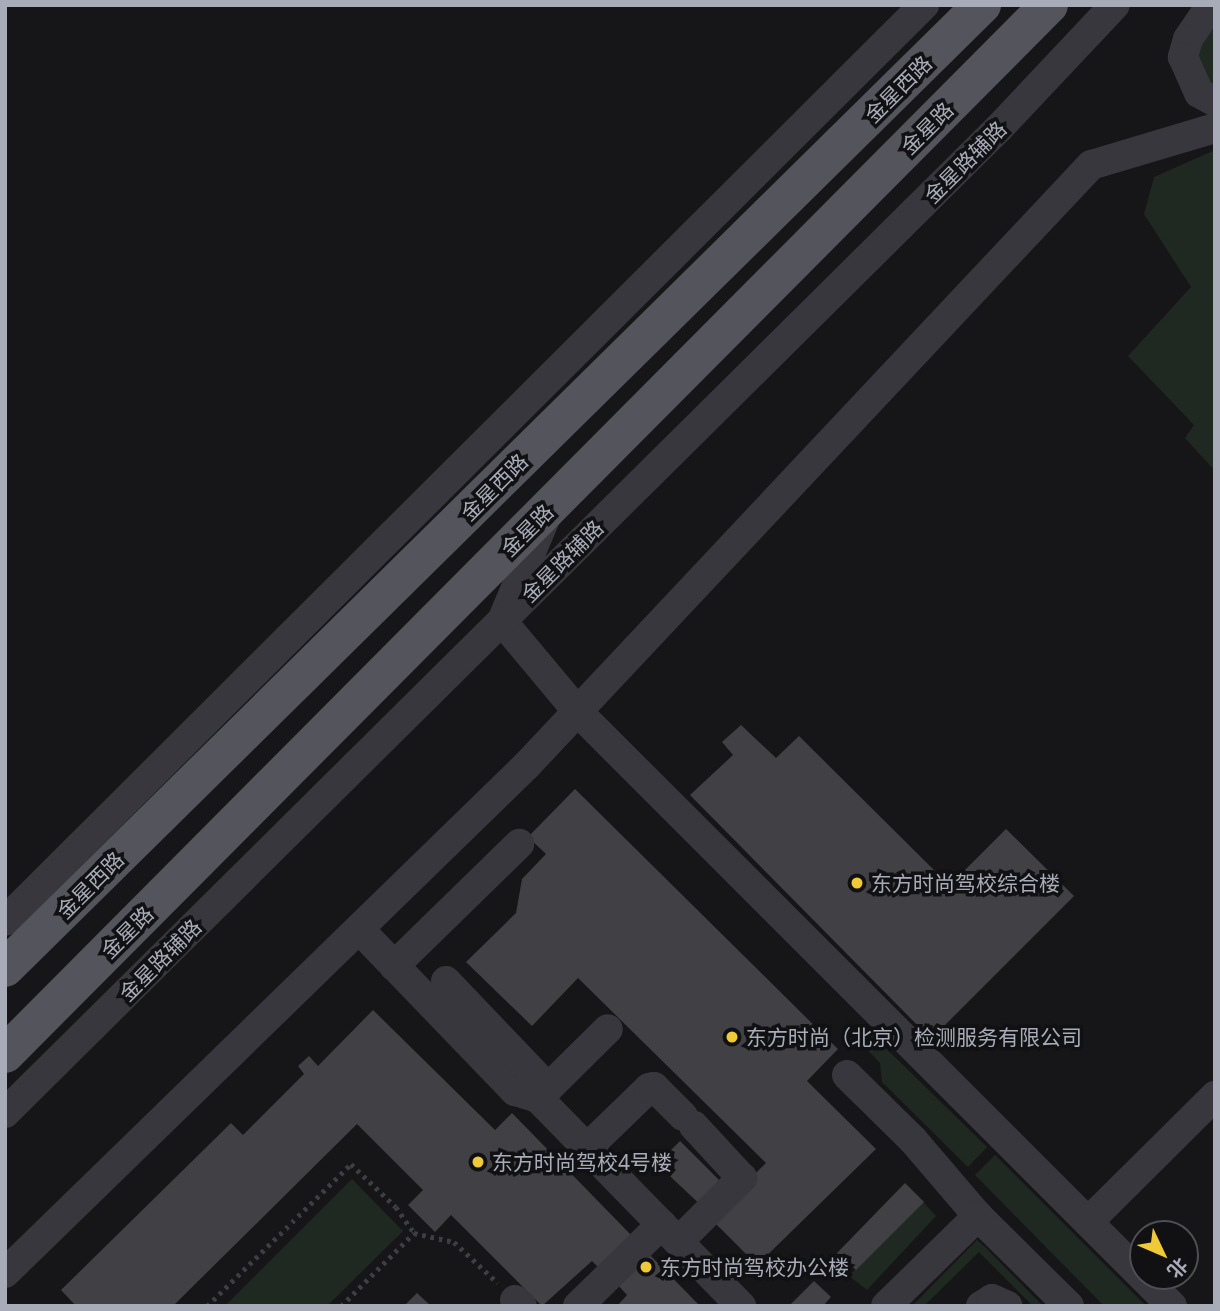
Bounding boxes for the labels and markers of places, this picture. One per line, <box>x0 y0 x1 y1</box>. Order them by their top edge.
place label: 东方时尚驾校综合楼 <box>871 870 1060 896</box>
marker: 东方时尚驾校综合楼 <box>849 875 865 891</box>
place label: 东方时尚（北京）检测服务有限公司 <box>746 1024 1082 1050</box>
marker: 东方时尚（北京）检测服务有限公司 <box>724 1029 740 1045</box>
place label: 东方时尚驾校4号楼 <box>492 1149 672 1175</box>
marker: 东方时尚驾校4号楼 <box>470 1154 486 1170</box>
place label: 东方时尚驾校办公楼 <box>660 1254 849 1280</box>
marker: 东方时尚驾校办公楼 <box>638 1259 654 1275</box>

